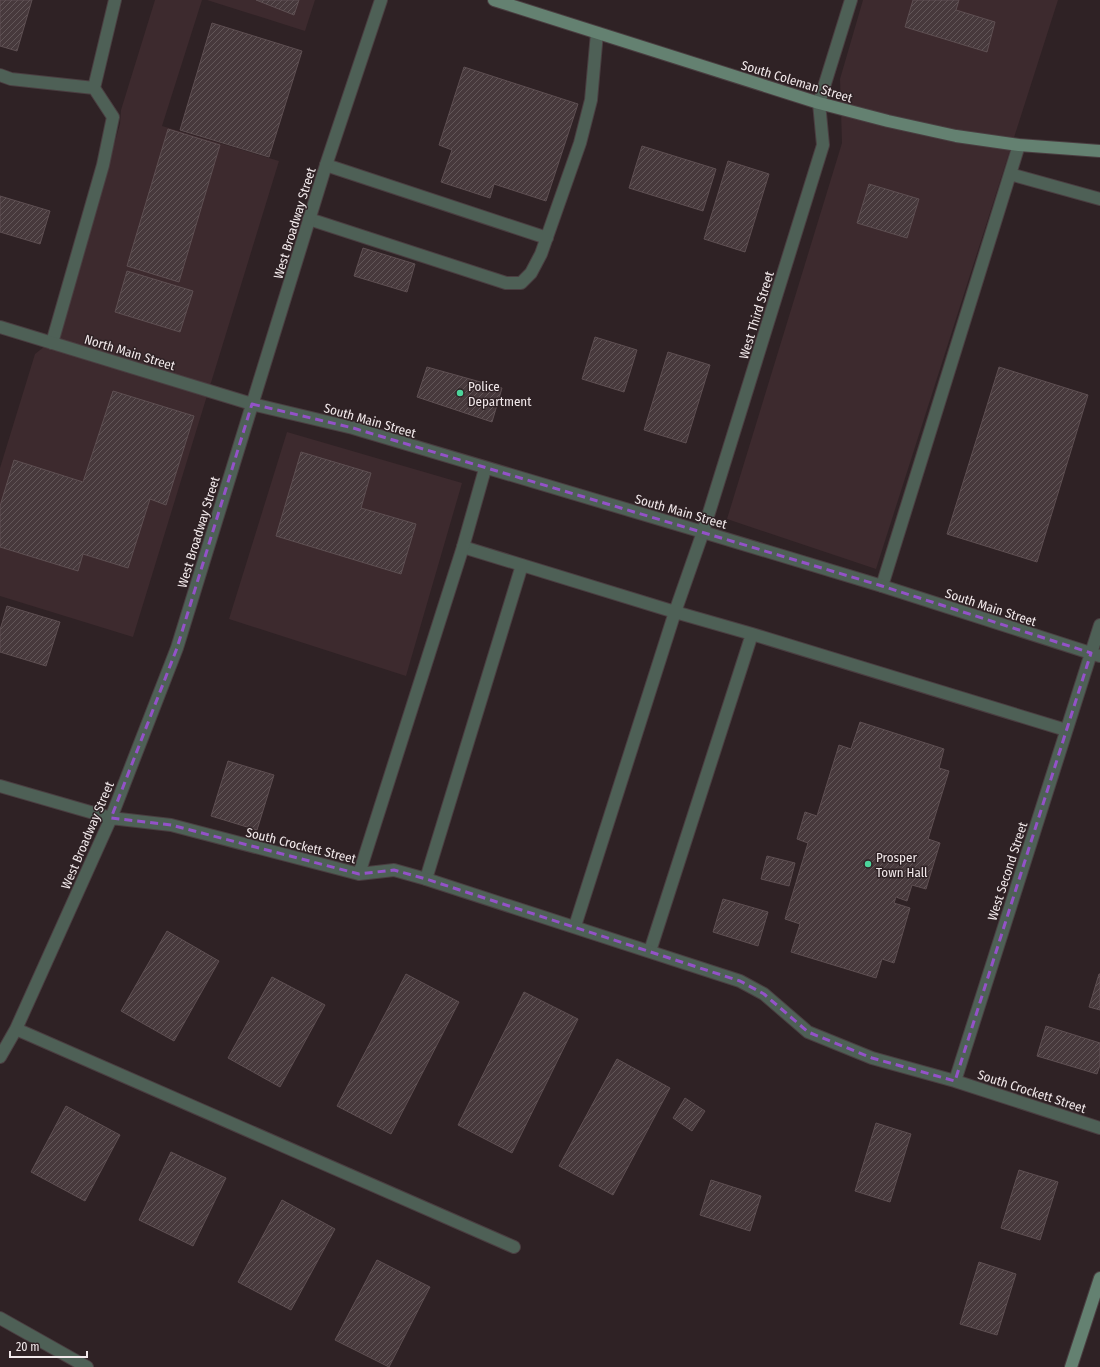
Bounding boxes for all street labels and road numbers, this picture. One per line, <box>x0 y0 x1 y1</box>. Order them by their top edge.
street label: South Coleman Street <box>739 57 855 106</box>
street label: West Broadway Street <box>270 165 319 281</box>
street label: West Third Street <box>736 269 777 361</box>
street label: North Main Street <box>83 332 178 374</box>
street label: South Main Street <box>322 400 418 441</box>
street label: West Broadway Street <box>174 474 223 590</box>
street label: South Main Street <box>633 491 729 532</box>
street label: South Main Street <box>943 586 1039 630</box>
street label: West Broadway Street <box>58 778 117 891</box>
street label: West Second Street <box>984 819 1031 922</box>
street label: South Crockett Street <box>244 825 358 867</box>
street label: South Crockett Street <box>976 1067 1089 1116</box>

